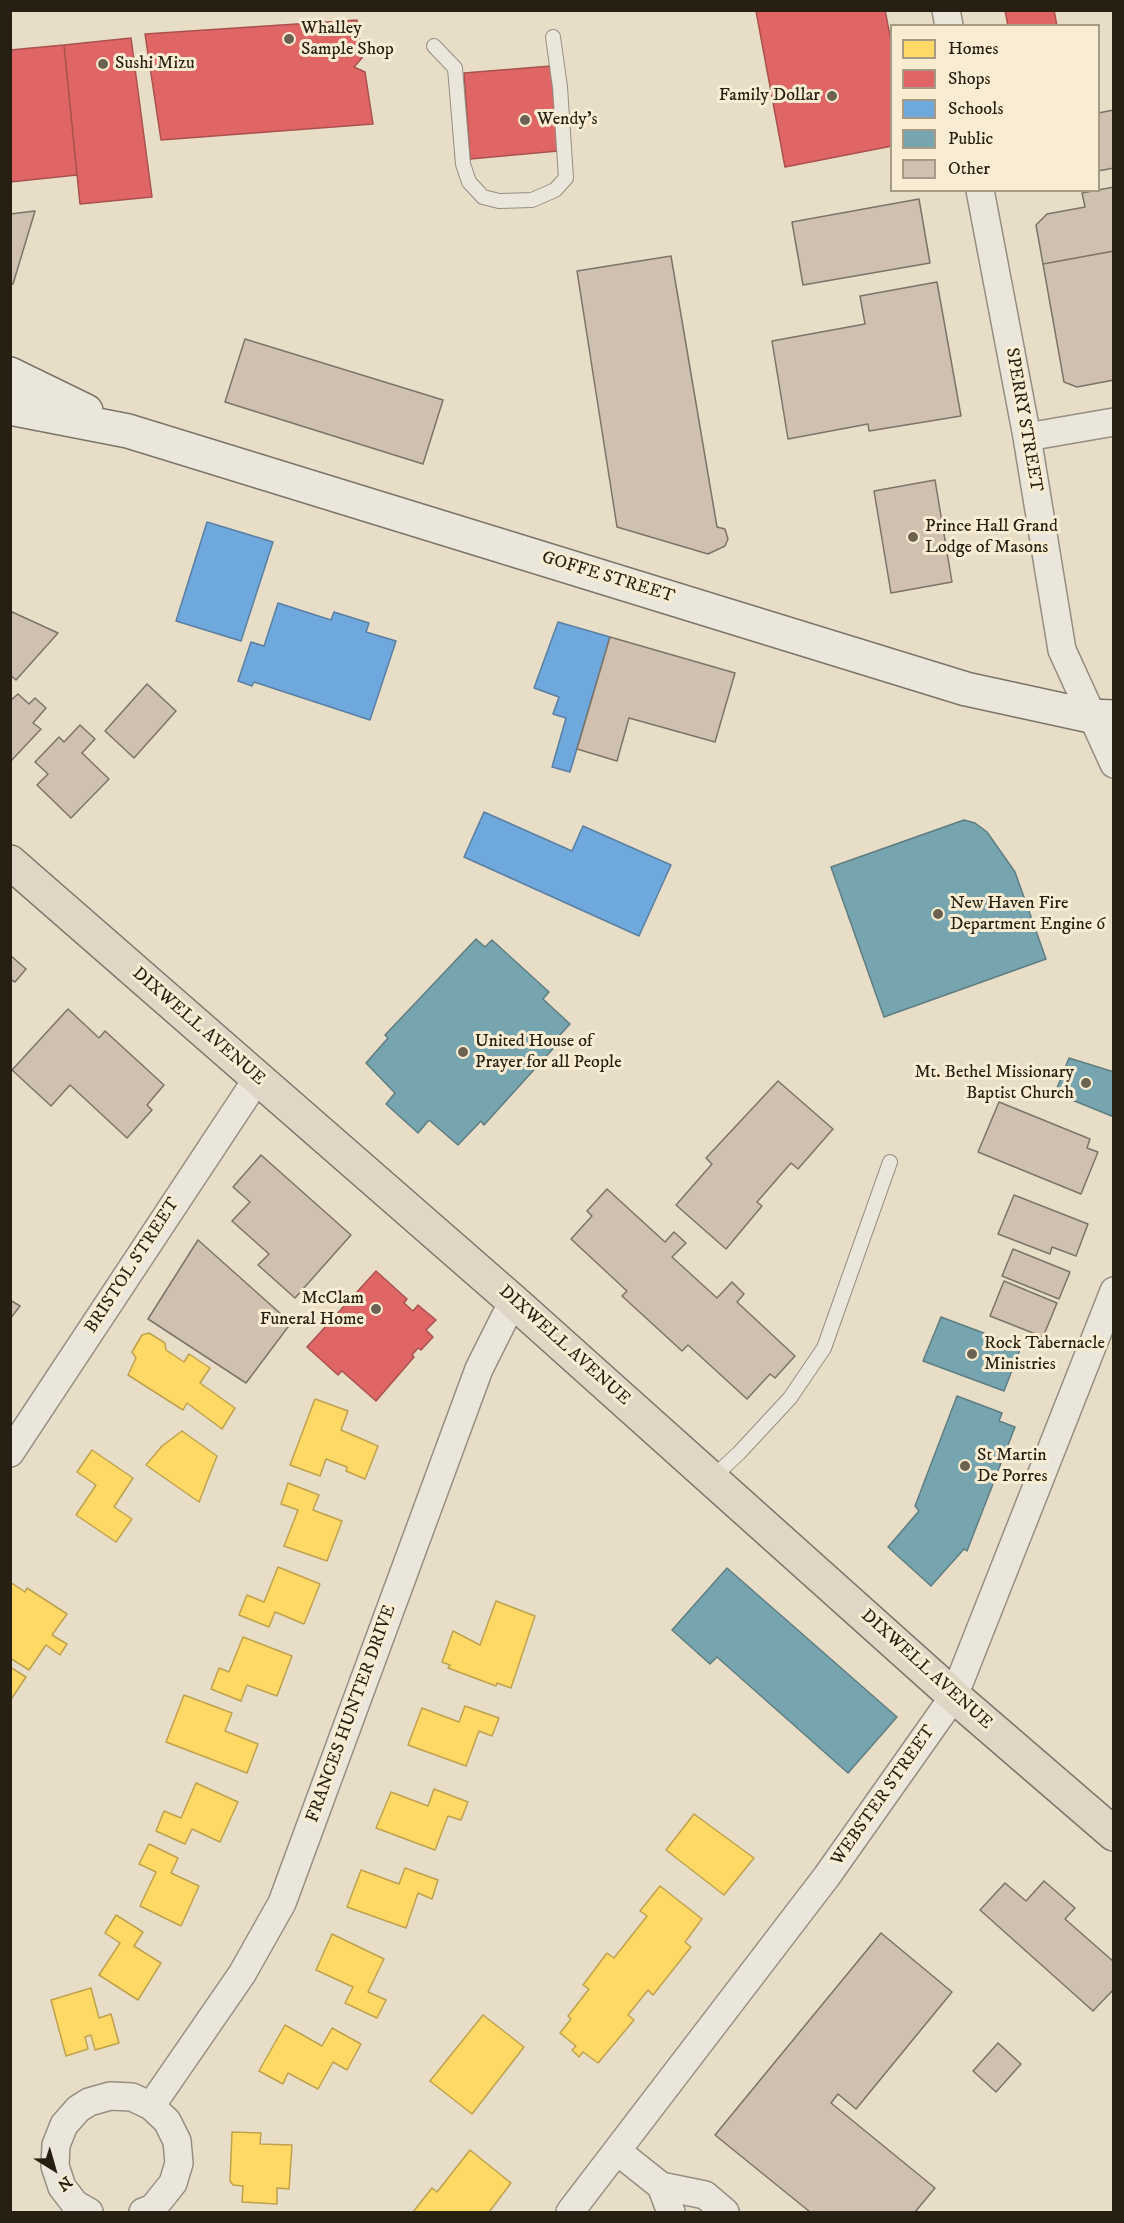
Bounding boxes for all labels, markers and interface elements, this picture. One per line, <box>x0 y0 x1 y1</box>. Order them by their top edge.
place label: Whalley Sample Shop <box>301 18 394 60</box>
legend <box>890 24 1100 192</box>
marker: Whalley Sample Shop <box>282 32 296 46</box>
text: Homes <box>948 38 999 60</box>
place label: Sushi Mizu <box>115 53 195 75</box>
marker: Sushi Mizu <box>96 57 110 71</box>
text: Shops <box>948 68 991 90</box>
place label: Family Dollar <box>719 85 820 107</box>
marker: Family Dollar <box>825 89 839 103</box>
text: Schools <box>948 98 1003 120</box>
place label: Wendy's <box>537 109 597 131</box>
marker: Wendy's <box>518 113 532 127</box>
text: Public <box>948 128 993 150</box>
text: Other <box>948 158 990 180</box>
street label: SPERRY STREET <box>1000 346 1046 494</box>
place label: Prince Hall Grand Lodge of Masons <box>925 516 1058 558</box>
marker: Prince Hall Grand Lodge of Masons <box>906 530 920 544</box>
street label: GOFFE STREET <box>539 547 677 609</box>
place label: New Haven Fire Department Engine 6 <box>950 893 1105 936</box>
marker: New Haven Fire Department Engine 6 <box>931 907 945 921</box>
street label: DIXWELL AVENUE <box>127 963 269 1091</box>
place label: United House of Prayer for all People <box>475 1031 622 1074</box>
marker: United House of Prayer for all People <box>456 1045 470 1059</box>
place label: Mt. Bethel Missionary Baptist Church <box>914 1062 1074 1104</box>
marker: Mt. Bethel Missionary Baptist Church <box>1079 1076 1093 1090</box>
street label: BRISTOL STREET <box>81 1194 185 1338</box>
street label: DIXWELL AVENUE <box>494 1281 634 1411</box>
place label: McClam Funeral Home <box>260 1288 364 1330</box>
marker: McClam Funeral Home <box>369 1302 383 1316</box>
place label: Rock Tabernacle Ministries <box>984 1333 1105 1376</box>
marker: Rock Tabernacle Ministries <box>965 1347 979 1361</box>
place label: St Martin De Porres <box>977 1445 1047 1488</box>
marker: St Martin De Porres <box>958 1459 972 1473</box>
street label: FRANCES HUNTER DRIVE <box>303 1602 401 1826</box>
street label: DIXWELL AVENUE <box>856 1605 996 1735</box>
street label: WEBSTER STREET <box>827 1722 941 1870</box>
north arrow <box>24 2139 84 2199</box>
text: N <box>54 2171 76 2195</box>

